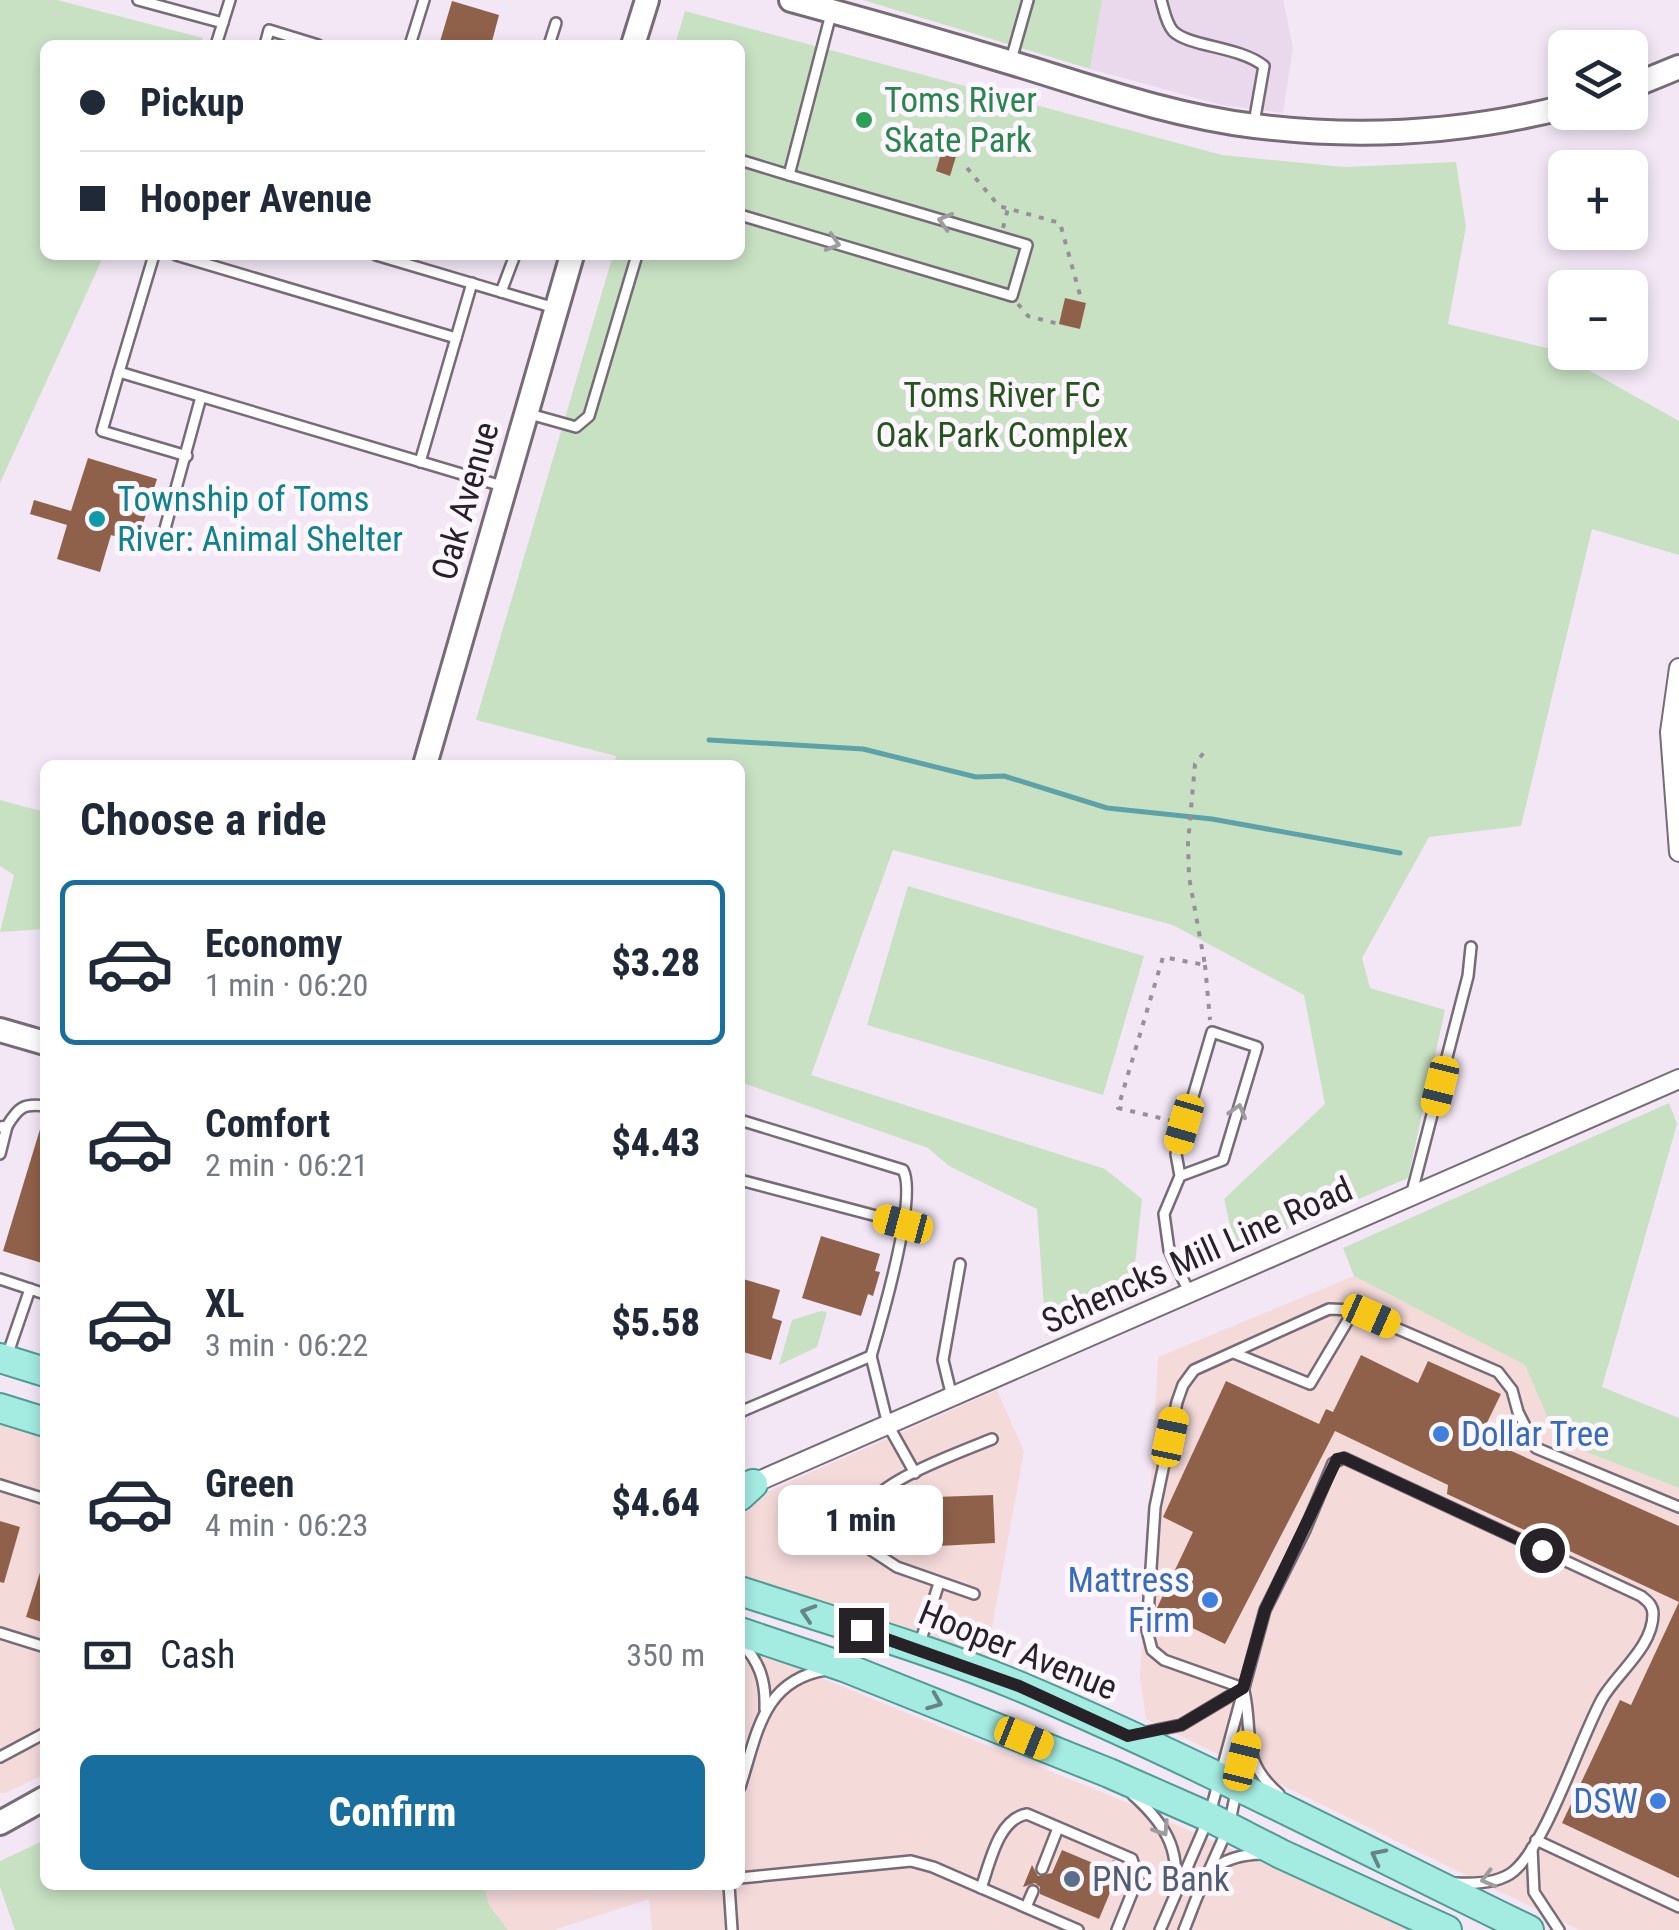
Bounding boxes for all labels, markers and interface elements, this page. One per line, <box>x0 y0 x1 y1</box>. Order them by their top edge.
map controls <box>1548 30 1648 370</box>
button: layers <box>1548 30 1648 130</box>
place label: Toms River Skate Park <box>884 80 1037 161</box>
text: Pickup <box>140 81 244 125</box>
marker: Toms River Skate Park <box>853 109 875 131</box>
button: + <box>1548 150 1648 250</box>
text: Hooper Avenue <box>140 177 372 221</box>
one-way arrow <box>937 212 954 233</box>
one-way arrow <box>824 231 841 252</box>
button: − <box>1548 270 1648 370</box>
park label: Toms River FC Oak Park Complex <box>876 375 1128 456</box>
street label: Oak Avenue <box>423 417 508 585</box>
place label: Township of Toms River: Animal Shelter <box>117 479 403 560</box>
marker: Township of Toms River: Animal Shelter <box>86 508 108 530</box>
text: Choose a ride <box>80 793 327 846</box>
icon: car <box>85 918 175 1008</box>
text: Economy <box>205 922 342 966</box>
text: $3.28 <box>611 941 700 985</box>
text: 1 min · 06:20 <box>205 966 368 1004</box>
car <box>1418 1053 1462 1119</box>
car <box>1161 1091 1207 1157</box>
icon: car <box>85 1098 175 1188</box>
text: Comfort <box>205 1102 330 1146</box>
one-way arrow <box>1226 1103 1247 1120</box>
text: $4.43 <box>611 1121 700 1165</box>
text: 2 min · 06:21 <box>205 1146 368 1184</box>
street label: Schencks Mill Line Road <box>1036 1169 1359 1342</box>
car <box>870 1202 936 1246</box>
icon: car <box>85 1278 175 1368</box>
text: XL <box>205 1282 244 1326</box>
car <box>1337 1290 1405 1342</box>
text: $5.58 <box>611 1301 700 1345</box>
text: 3 min · 06:22 <box>205 1326 368 1364</box>
car <box>1149 1405 1191 1469</box>
place label: Dollar Tree <box>1461 1414 1609 1455</box>
marker: Dollar Tree <box>1430 1423 1452 1445</box>
icon: car <box>85 1458 175 1548</box>
text: Green <box>205 1462 295 1506</box>
text: $4.64 <box>611 1481 700 1525</box>
callout: 1 min <box>778 1485 944 1555</box>
text: 1 min <box>825 1501 896 1539</box>
text: 4 min · 06:23 <box>205 1506 368 1544</box>
route start <box>1520 1528 1565 1573</box>
place label: Mattress Firm <box>1067 1560 1190 1641</box>
marker: Mattress Firm <box>1199 1589 1221 1611</box>
street label: Hooper Avenue <box>913 1592 1123 1709</box>
one-way arrow <box>801 1605 818 1625</box>
route end <box>839 1608 884 1653</box>
icon: cash <box>80 1628 135 1683</box>
text: Cash <box>160 1633 235 1677</box>
text: 350 m <box>626 1636 705 1674</box>
one-way arrow <box>925 1690 942 1710</box>
car <box>991 1713 1057 1763</box>
car <box>1220 1728 1264 1794</box>
button: Confirm <box>80 1755 705 1870</box>
place label: DSW <box>1573 1781 1638 1822</box>
marker: DSW <box>1647 1790 1669 1812</box>
one-way arrow <box>1150 1818 1169 1836</box>
one-way arrow <box>1371 1849 1389 1868</box>
place label: PNC Bank <box>1092 1859 1230 1900</box>
marker: PNC Bank <box>1061 1868 1083 1890</box>
one-way arrow <box>1480 1868 1497 1889</box>

